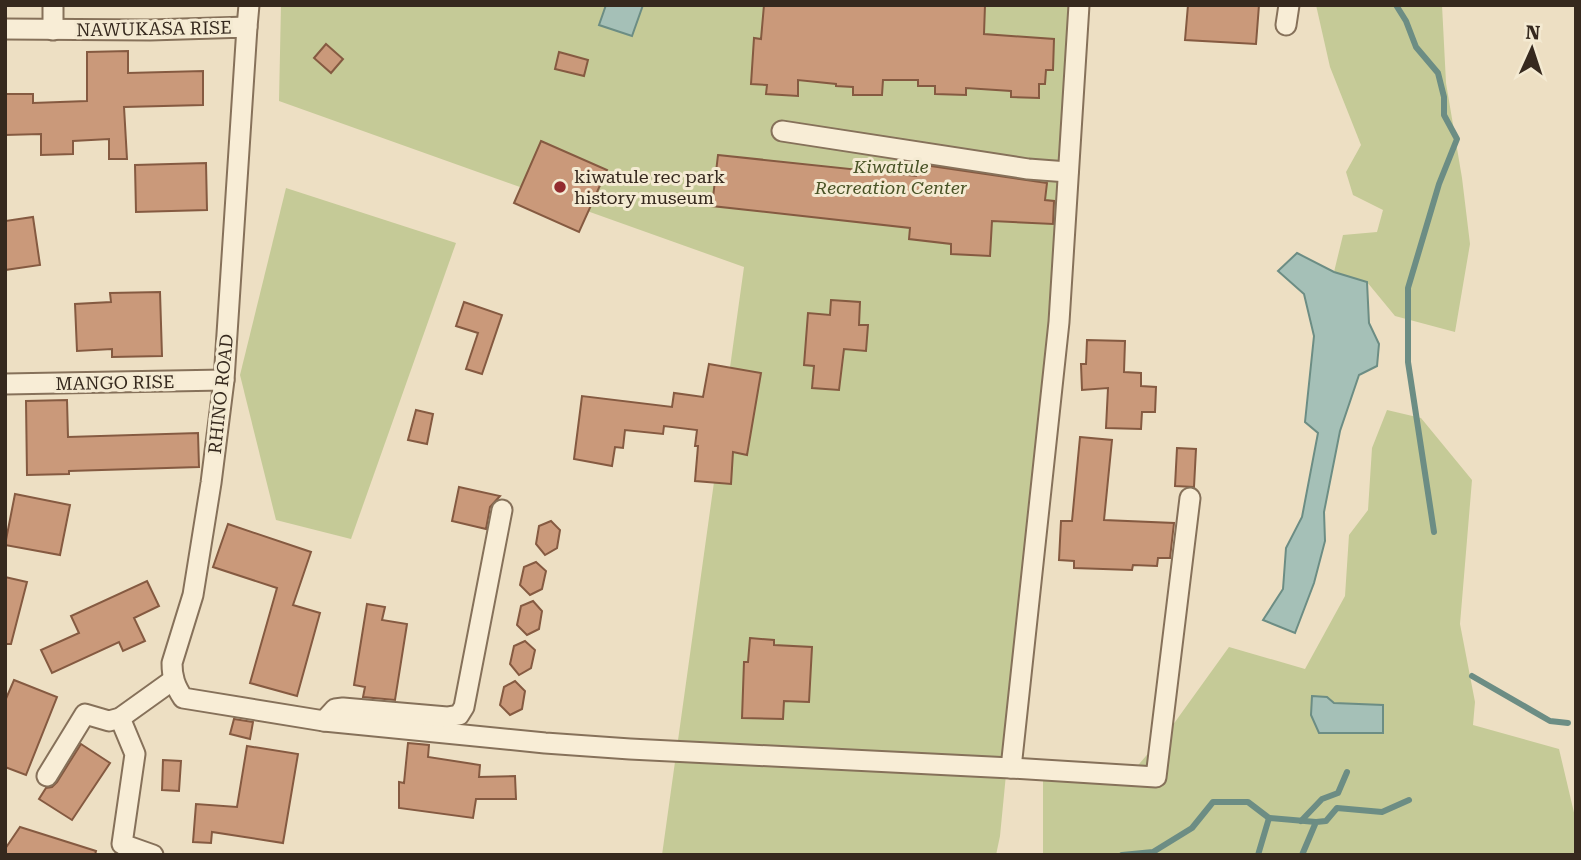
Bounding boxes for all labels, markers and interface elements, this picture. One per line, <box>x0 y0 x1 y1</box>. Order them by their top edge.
north arrow <box>1497 14 1567 84</box>
street label: NAWUKASA RISE <box>76 17 232 40</box>
text: N <box>1525 21 1541 44</box>
park label: Kiwatule Recreation Center <box>814 156 968 198</box>
place label: kiwatule rec park history museum <box>574 166 725 208</box>
marker: kiwatule rec park history museum <box>552 179 568 195</box>
street label: RHINO ROAD <box>204 333 237 455</box>
street label: MANGO RISE <box>55 371 175 394</box>

